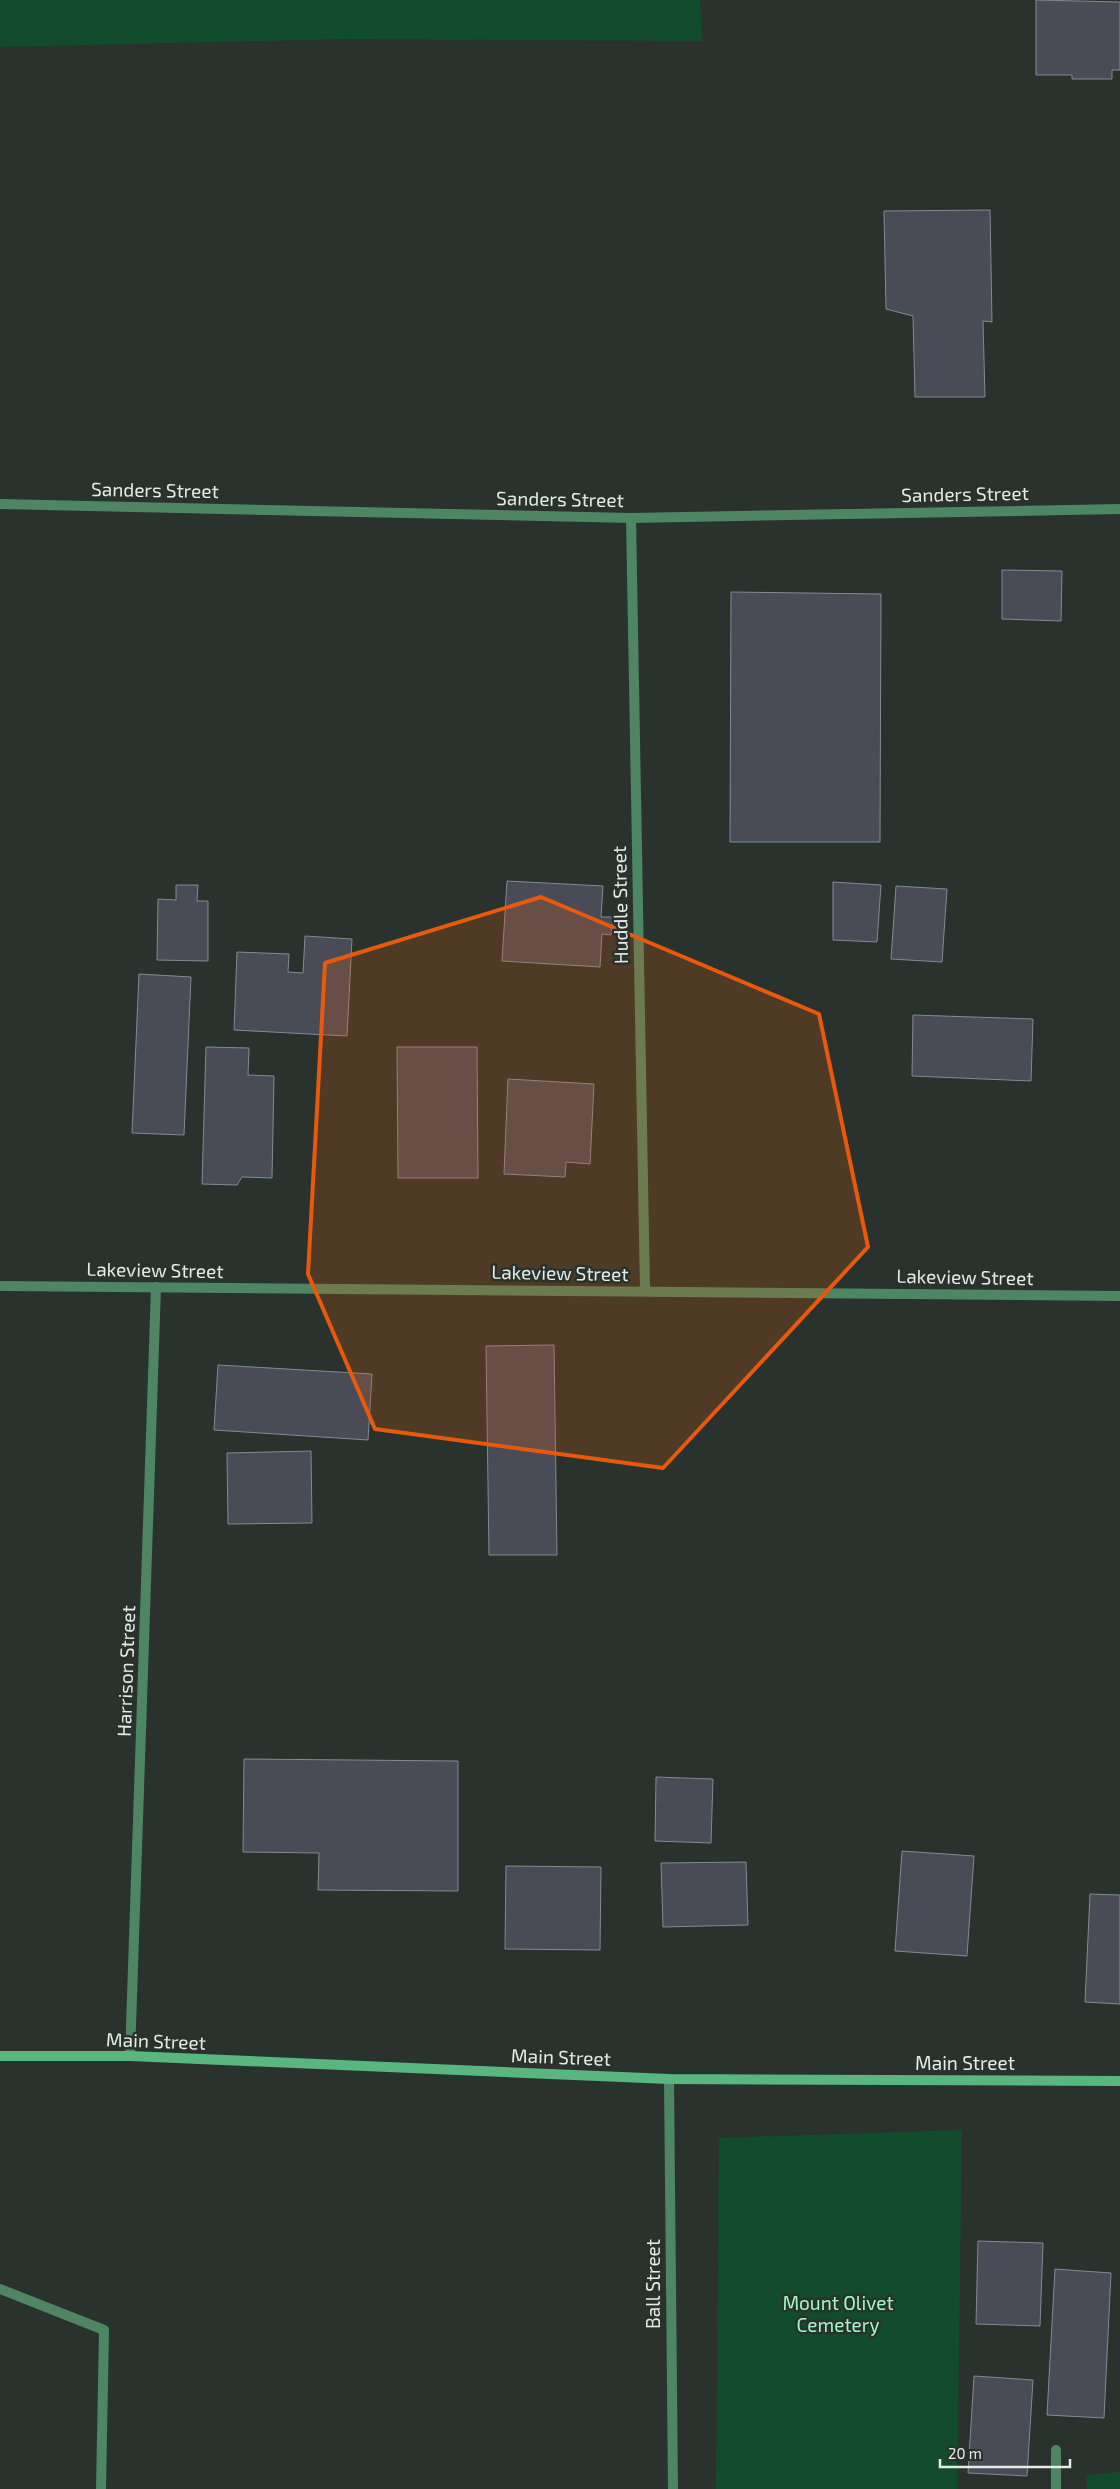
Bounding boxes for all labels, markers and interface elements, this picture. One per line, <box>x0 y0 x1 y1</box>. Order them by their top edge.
street label: Sanders Street <box>91 477 219 502</box>
street label: Sanders Street <box>901 481 1029 506</box>
street label: Sanders Street <box>496 486 624 511</box>
street label: Huddle Street <box>607 846 632 964</box>
street label: Lakeview Street <box>86 1257 224 1282</box>
street label: Lakeview Street <box>491 1260 629 1285</box>
street label: Lakeview Street <box>896 1264 1034 1289</box>
street label: Harrison Street <box>112 1605 139 1737</box>
street label: Main Street <box>106 2027 206 2054</box>
street label: Main Street <box>511 2043 611 2070</box>
street label: Main Street <box>915 2051 1015 2074</box>
street label: Ball Street <box>641 2239 664 2329</box>
park label: Mount Olivet Cemetery <box>782 2291 894 2336</box>
scale bar <box>940 2436 1070 2468</box>
text: 20 m <box>948 2444 982 2462</box>

